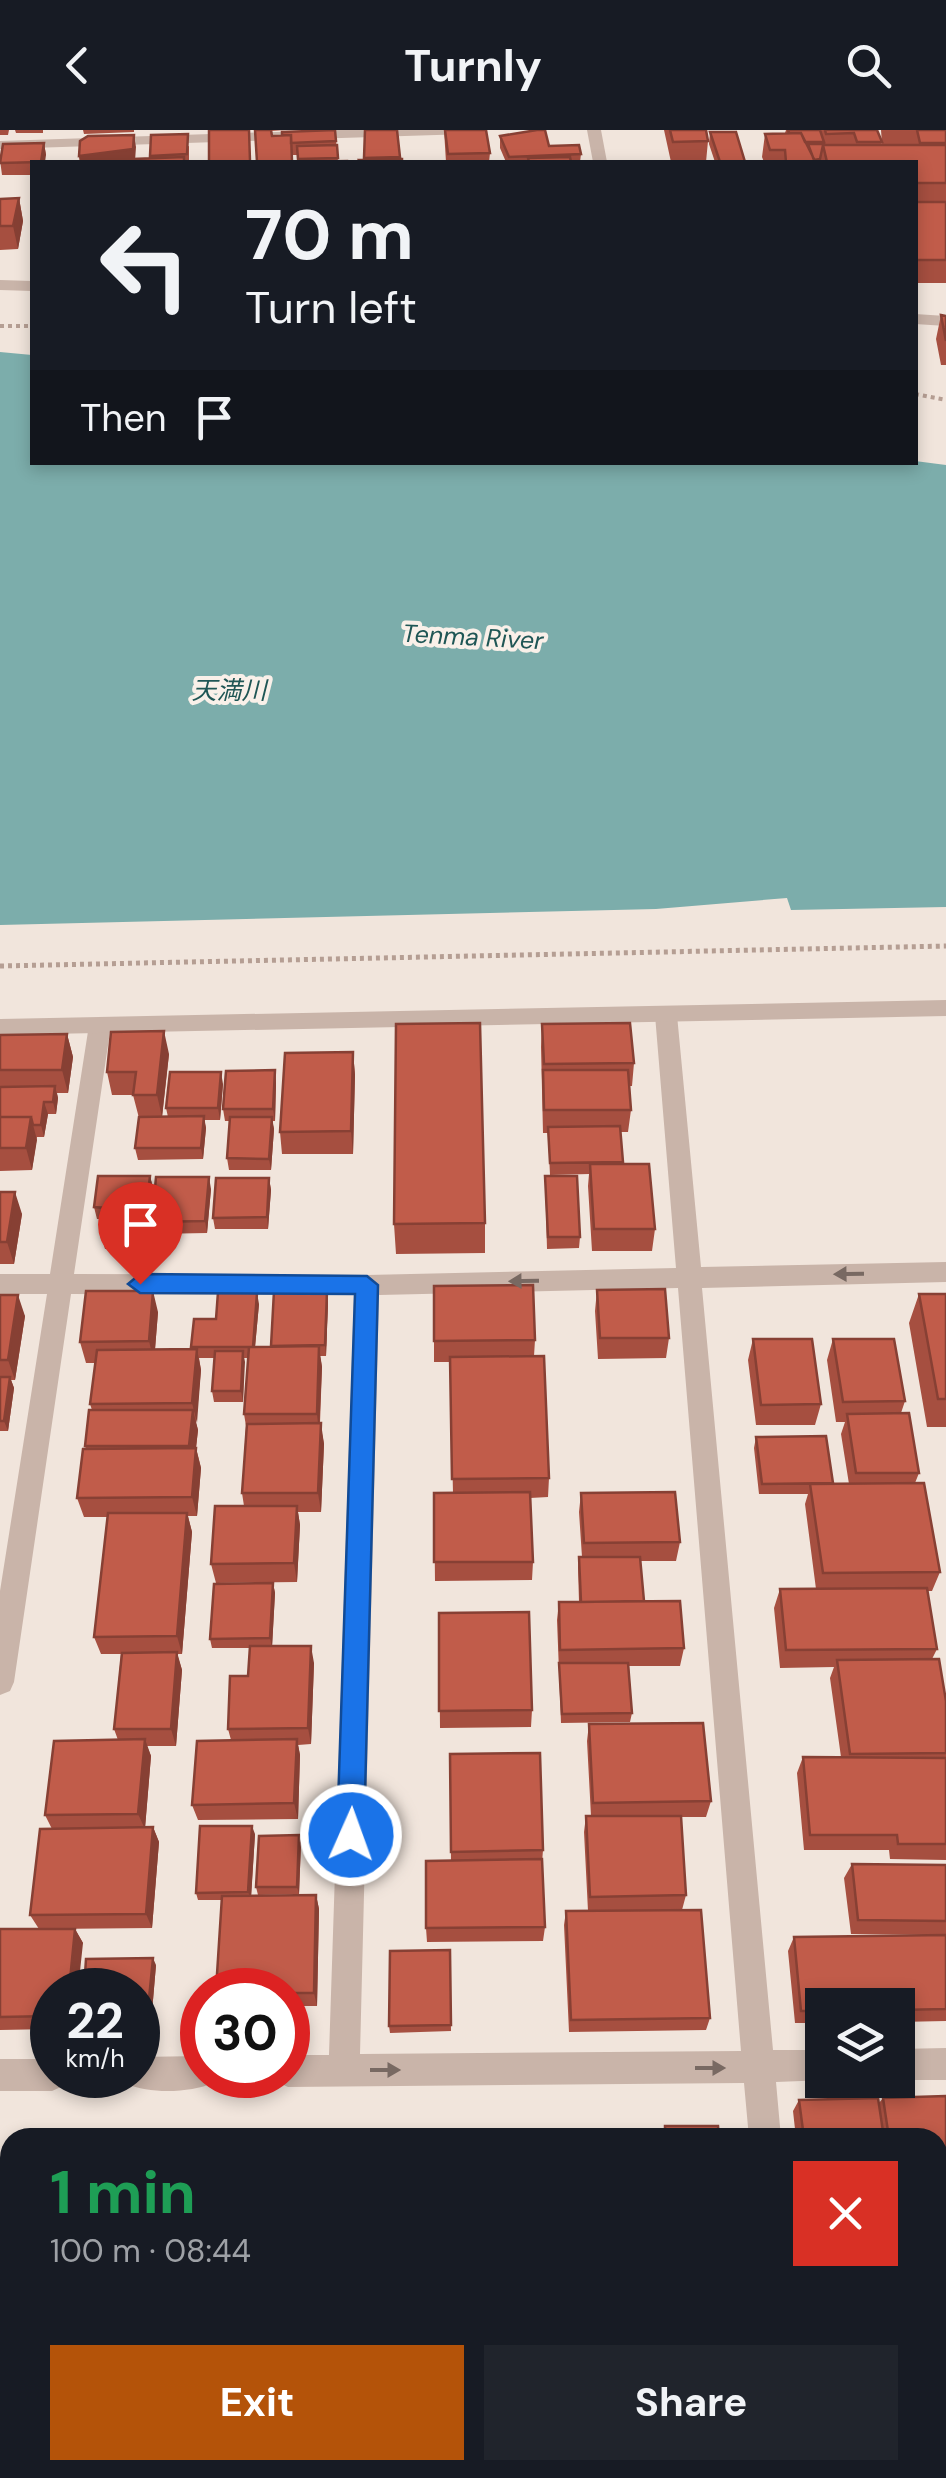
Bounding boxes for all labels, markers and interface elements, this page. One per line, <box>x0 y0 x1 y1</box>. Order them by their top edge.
text: Turnly <box>404 36 542 95</box>
icon: back <box>50 38 105 93</box>
icon: search <box>841 38 896 93</box>
text: 70 m <box>245 190 414 281</box>
icon: left <box>80 200 210 330</box>
text: Turn left <box>245 278 417 337</box>
icon: arrive <box>187 390 242 445</box>
text: Then <box>80 393 167 443</box>
water label: Tenma River <box>402 617 545 657</box>
water label: 天満川 <box>191 674 269 707</box>
pin <box>98 1182 183 1285</box>
icon: arrive <box>113 1197 168 1252</box>
one-way arrow <box>832 1266 864 1282</box>
one-way arrow <box>507 1274 539 1290</box>
position arrow <box>299 1783 403 1887</box>
speed limit sign: 30 <box>180 1968 310 2098</box>
text: 22 <box>66 1988 124 2054</box>
map controls <box>805 1988 915 2098</box>
button: layers <box>805 1988 915 2098</box>
text: km/h <box>65 2042 125 2075</box>
one-way arrow <box>694 2060 726 2076</box>
one-way arrow <box>369 2062 401 2078</box>
text: 1 min <box>50 2153 196 2232</box>
button: close <box>793 2161 898 2266</box>
text: 100 m · 08:44 <box>50 2230 251 2272</box>
button: Exit <box>50 2345 464 2460</box>
button: Share <box>484 2345 898 2460</box>

